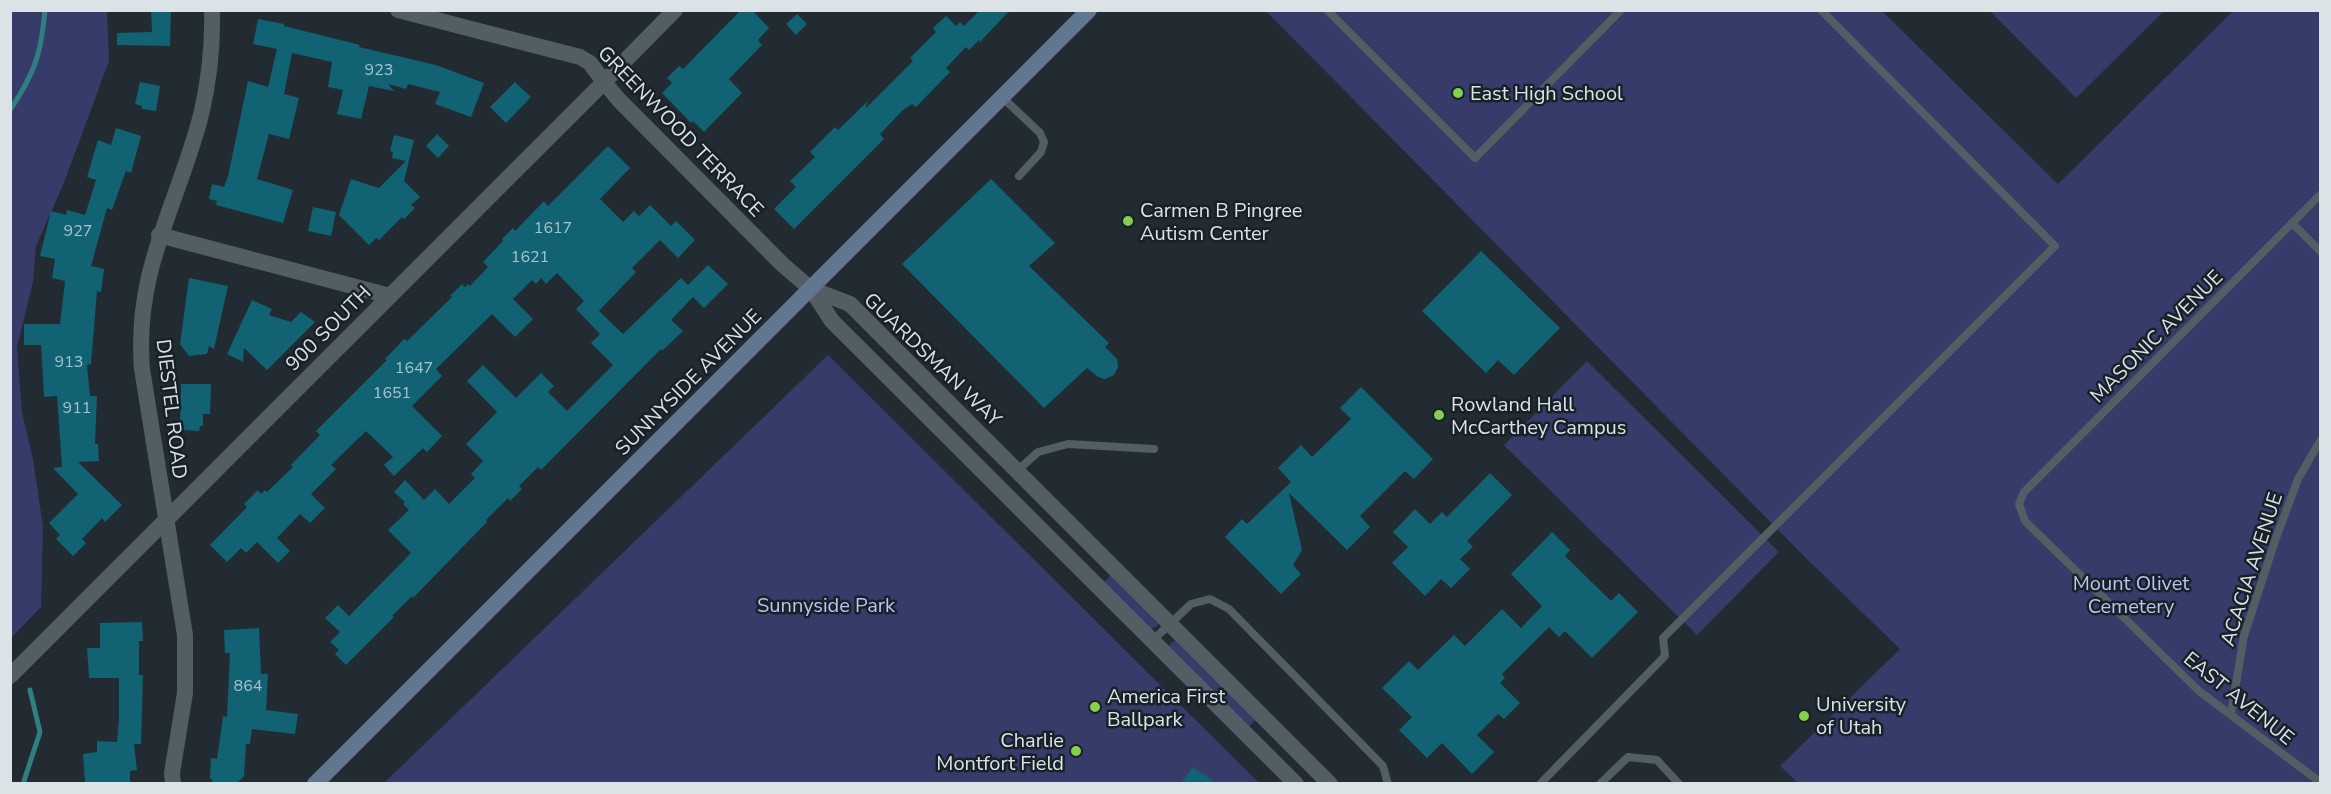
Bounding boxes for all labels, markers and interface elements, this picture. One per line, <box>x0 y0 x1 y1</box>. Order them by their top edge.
street label: GREENWOOD TERRACE <box>592 40 770 223</box>
house number: 923 <box>365 59 393 81</box>
place label: East High School <box>1470 80 1623 107</box>
marker: East High School <box>1451 86 1465 100</box>
place label: Carmen B Pingree Autism Center <box>1140 197 1303 247</box>
marker: Carmen B Pingree Autism Center <box>1121 214 1135 228</box>
house number: 1617 <box>534 217 572 239</box>
house number: 927 <box>64 220 92 242</box>
house number: 1621 <box>511 246 549 268</box>
street label: MASONIC AVENUE <box>2084 264 2229 409</box>
street label: 900 SOUTH <box>280 280 377 377</box>
street label: GUARDSMAN WAY <box>858 286 1008 433</box>
street label: SUNNYSIDE AVENUE <box>609 303 768 462</box>
street label: DIESTEL ROAD <box>150 337 193 481</box>
house number: 913 <box>55 351 83 373</box>
house number: 1647 <box>395 357 433 379</box>
house number: 1651 <box>373 382 411 404</box>
place label: Rowland Hall McCarthey Campus <box>1451 391 1626 441</box>
house number: 911 <box>63 397 91 419</box>
marker: Rowland Hall McCarthey Campus <box>1432 408 1446 422</box>
street label: ACACIA AVENUE <box>2214 489 2289 649</box>
park label: Mount Olivet Cemetery <box>2073 570 2190 620</box>
park label: Sunnyside Park <box>757 592 896 619</box>
street label: EAST AVENUE <box>2178 645 2300 751</box>
house number: 864 <box>234 675 263 697</box>
place label: America First Ballpark <box>1107 683 1226 733</box>
place label: University of Utah <box>1816 691 1907 741</box>
marker: America First Ballpark <box>1088 700 1102 714</box>
marker: University of Utah <box>1797 709 1811 723</box>
place label: Charlie Montfort Field <box>936 727 1064 777</box>
marker: Charlie Montfort Field <box>1069 744 1083 758</box>

